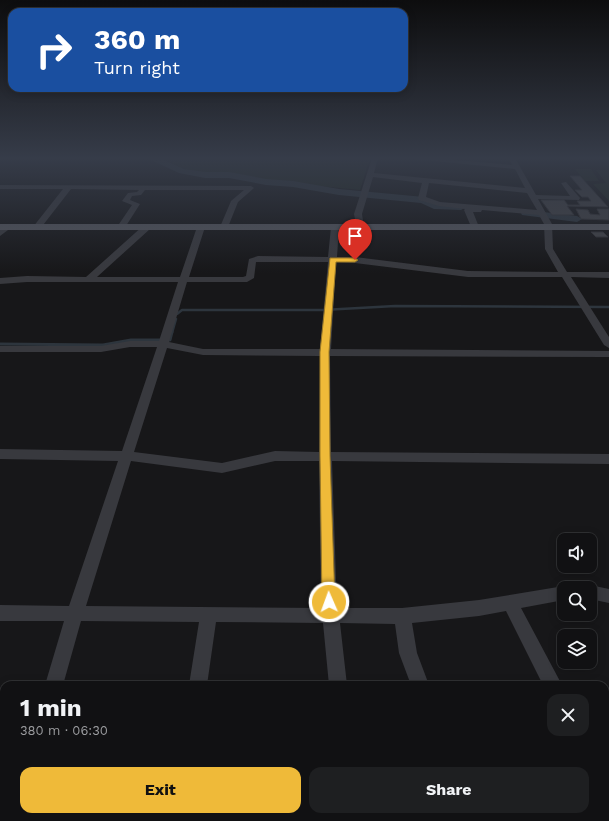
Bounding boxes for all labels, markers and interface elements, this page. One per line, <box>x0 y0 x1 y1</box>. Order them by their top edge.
text: 360 m <box>94 23 180 56</box>
icon: right <box>28 24 80 76</box>
text: Turn right <box>94 57 180 78</box>
pin <box>338 219 372 260</box>
icon: arrive <box>344 225 366 247</box>
map controls <box>557 533 597 669</box>
button: sound <box>557 533 597 573</box>
position arrow <box>308 581 350 623</box>
button: search <box>557 581 597 621</box>
button: layers <box>557 629 597 669</box>
text: 1 min <box>20 694 82 722</box>
button: close <box>547 694 589 736</box>
text: 380 m · 06:30 <box>20 723 108 738</box>
button: Exit <box>20 767 301 813</box>
button: Share <box>309 767 589 813</box>

